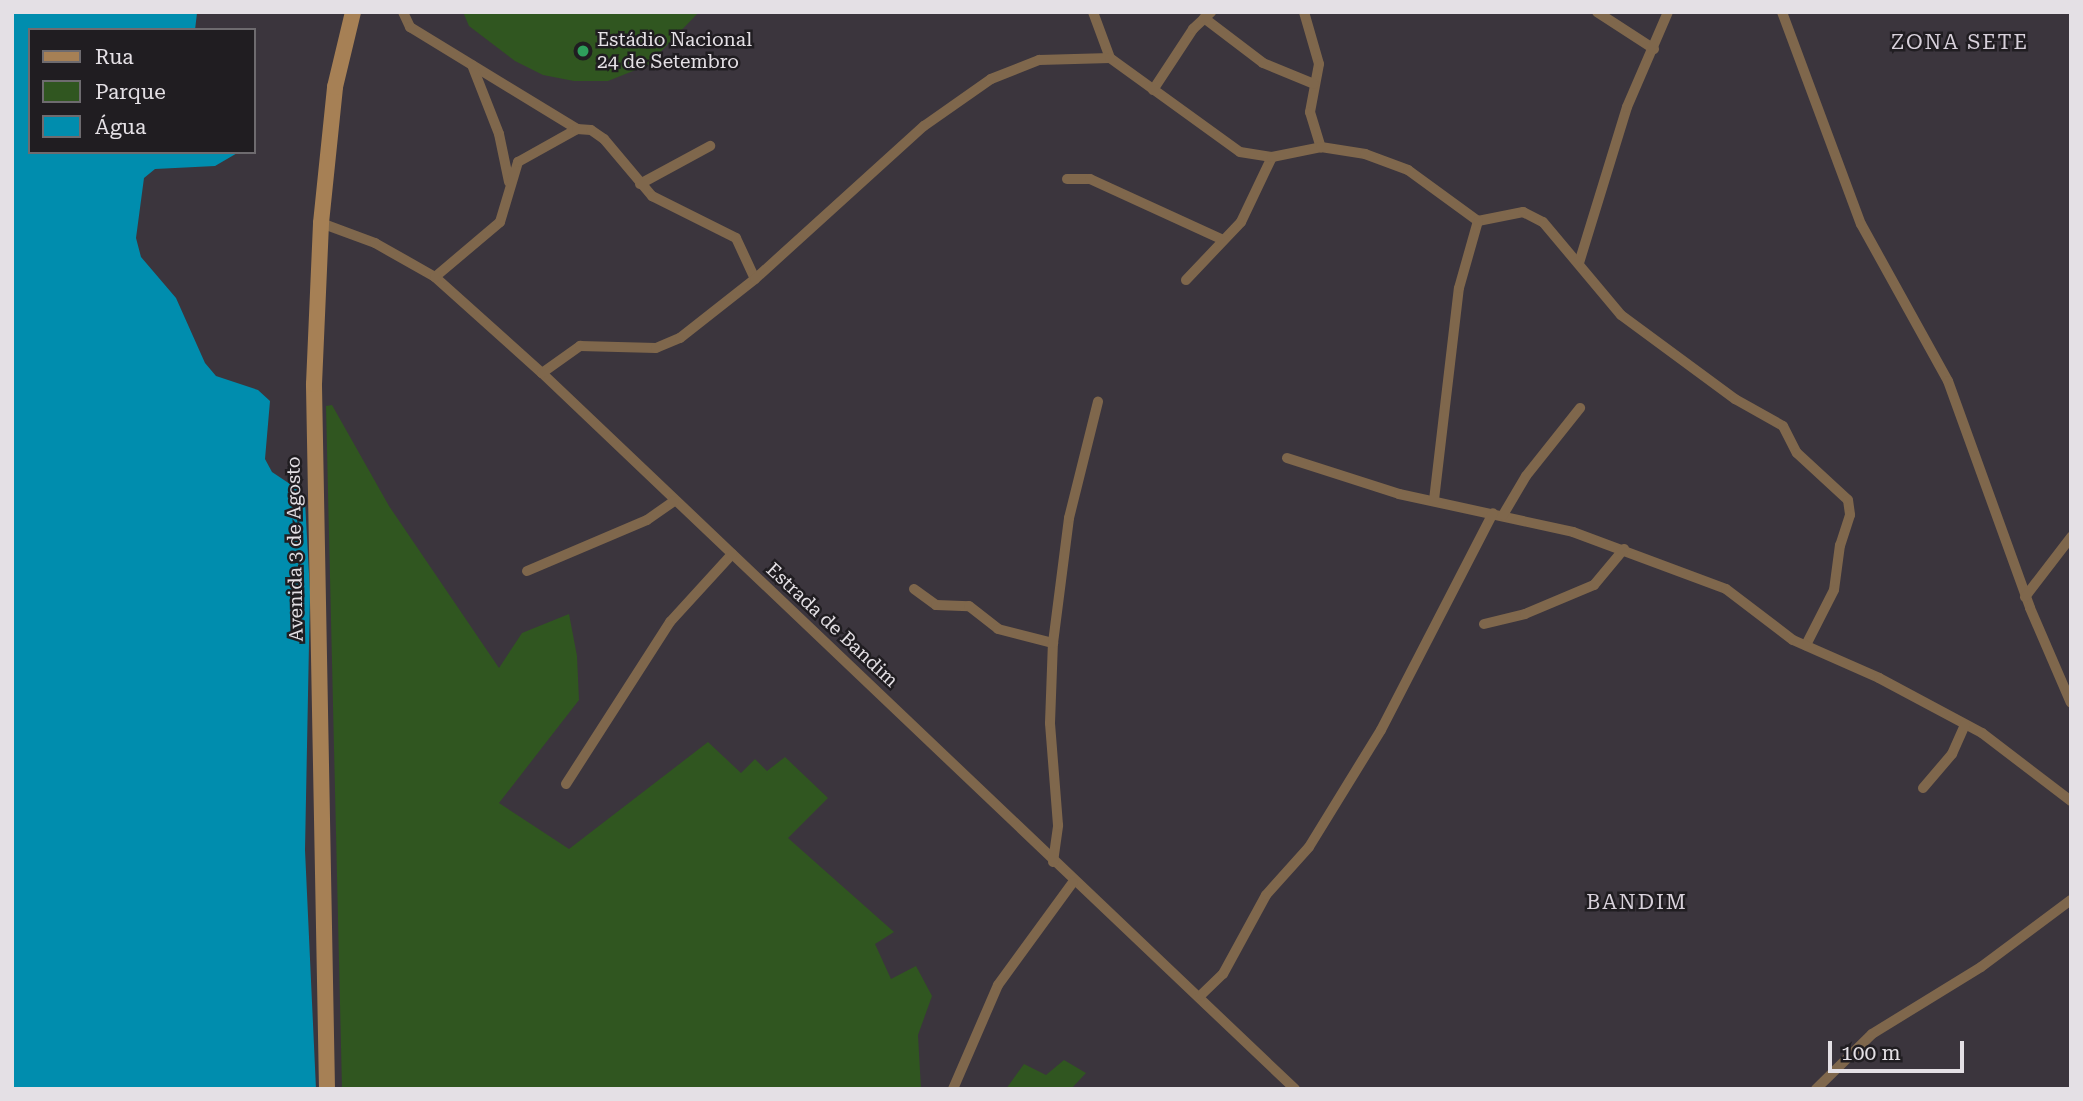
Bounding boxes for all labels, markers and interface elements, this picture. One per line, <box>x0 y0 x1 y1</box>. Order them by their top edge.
legend <box>28 28 256 154</box>
place label: Estádio Nacional 24 de Setembro <box>597 29 752 73</box>
district label: ZONA SETE <box>1892 29 2028 55</box>
marker: Estádio Nacional 24 de Setembro <box>575 43 591 59</box>
text: Rua <box>95 45 134 69</box>
text: Parque <box>95 80 166 104</box>
text: Água <box>95 115 146 139</box>
street label: Avenida 3 de Agosto <box>282 456 308 642</box>
street label: Estrada de Bandim <box>761 558 903 692</box>
district label: BANDIM <box>1587 889 1687 915</box>
scale bar <box>1831 1028 1968 1072</box>
text: 100 m <box>1841 1041 1901 1065</box>

